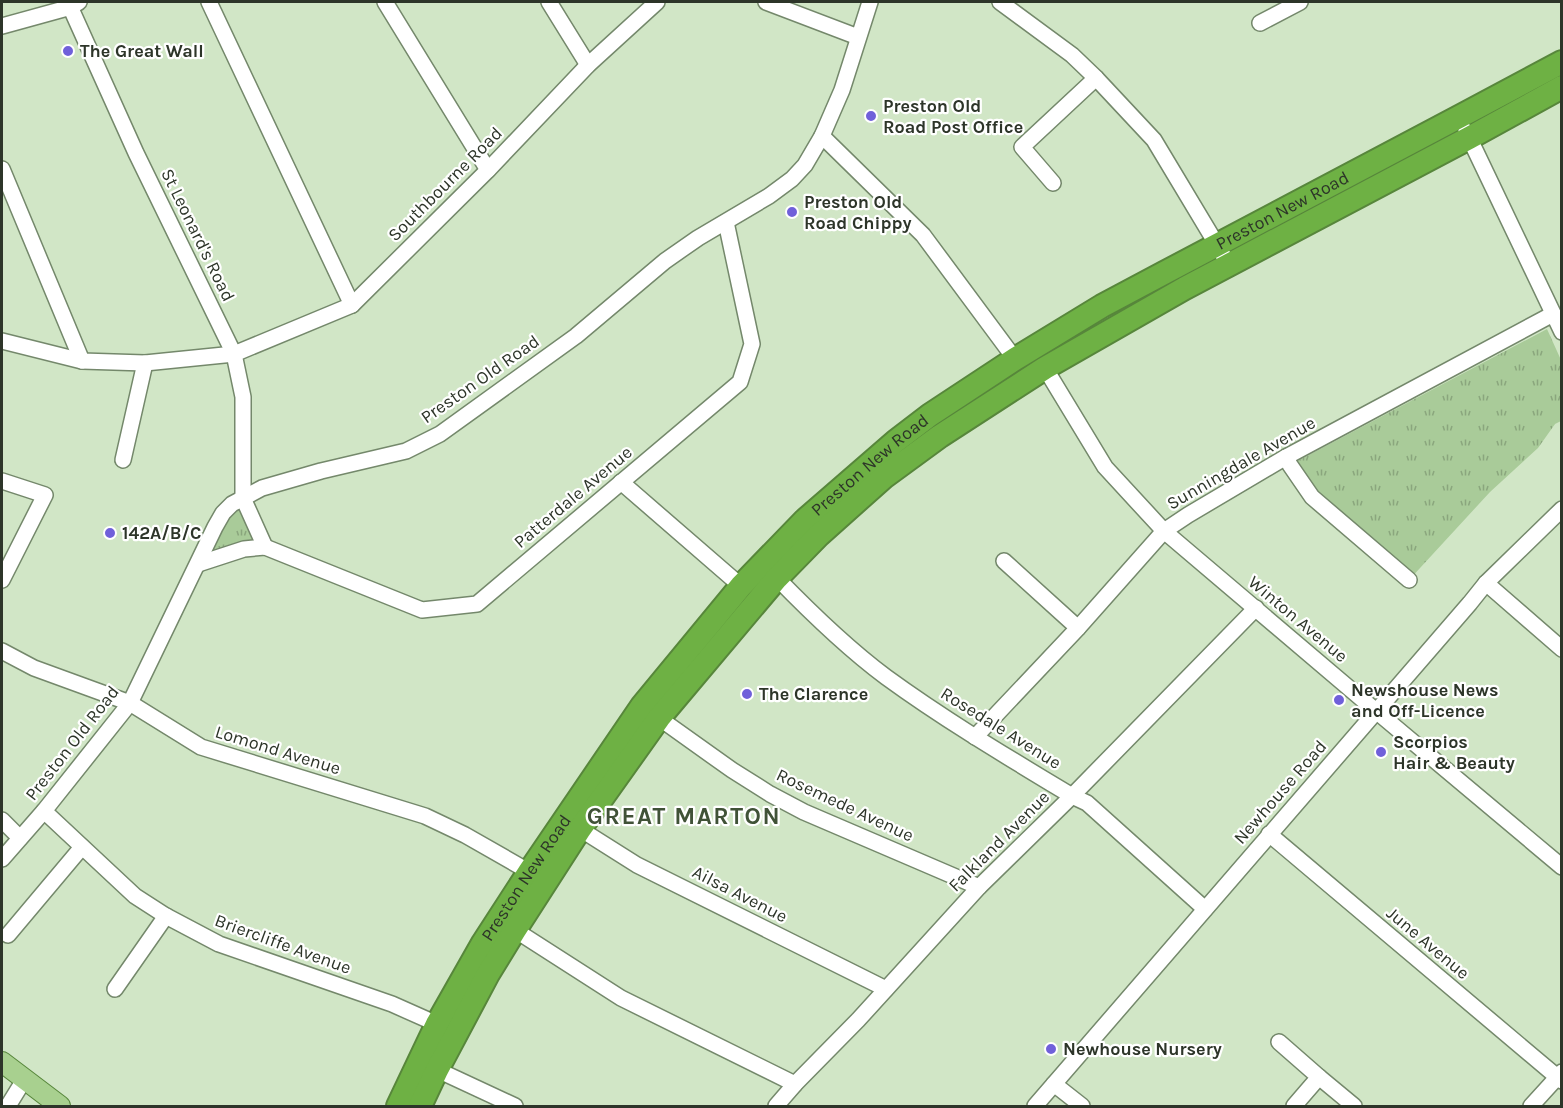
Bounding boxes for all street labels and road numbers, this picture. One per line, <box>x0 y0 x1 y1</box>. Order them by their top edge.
street label: Southbourne Road <box>383 122 507 246</box>
street label: St Leonard's Road <box>156 165 240 305</box>
street label: Preston New Road <box>1212 166 1353 255</box>
street label: Preston Old Road <box>416 330 544 428</box>
street label: Preston New Road <box>806 409 933 521</box>
street label: Sunningdale Avenue <box>1163 411 1319 515</box>
street label: Patterdale Avenue <box>509 441 637 553</box>
street label: Winton Avenue <box>1244 571 1352 667</box>
street label: Preston Old Road <box>20 681 124 805</box>
street label: Rosedale Avenue <box>937 682 1065 774</box>
street label: Lomond Avenue <box>213 720 343 780</box>
street label: Newhouse Road <box>1229 735 1331 849</box>
street label: Rosemede Avenue <box>773 764 917 846</box>
street label: Falkland Avenue <box>944 786 1054 896</box>
street label: Preston New Road <box>476 810 576 945</box>
street label: Ailsa Avenue <box>689 861 791 927</box>
street label: June Avenue <box>1382 902 1474 984</box>
street label: Briercliffe Avenue <box>212 909 354 979</box>

